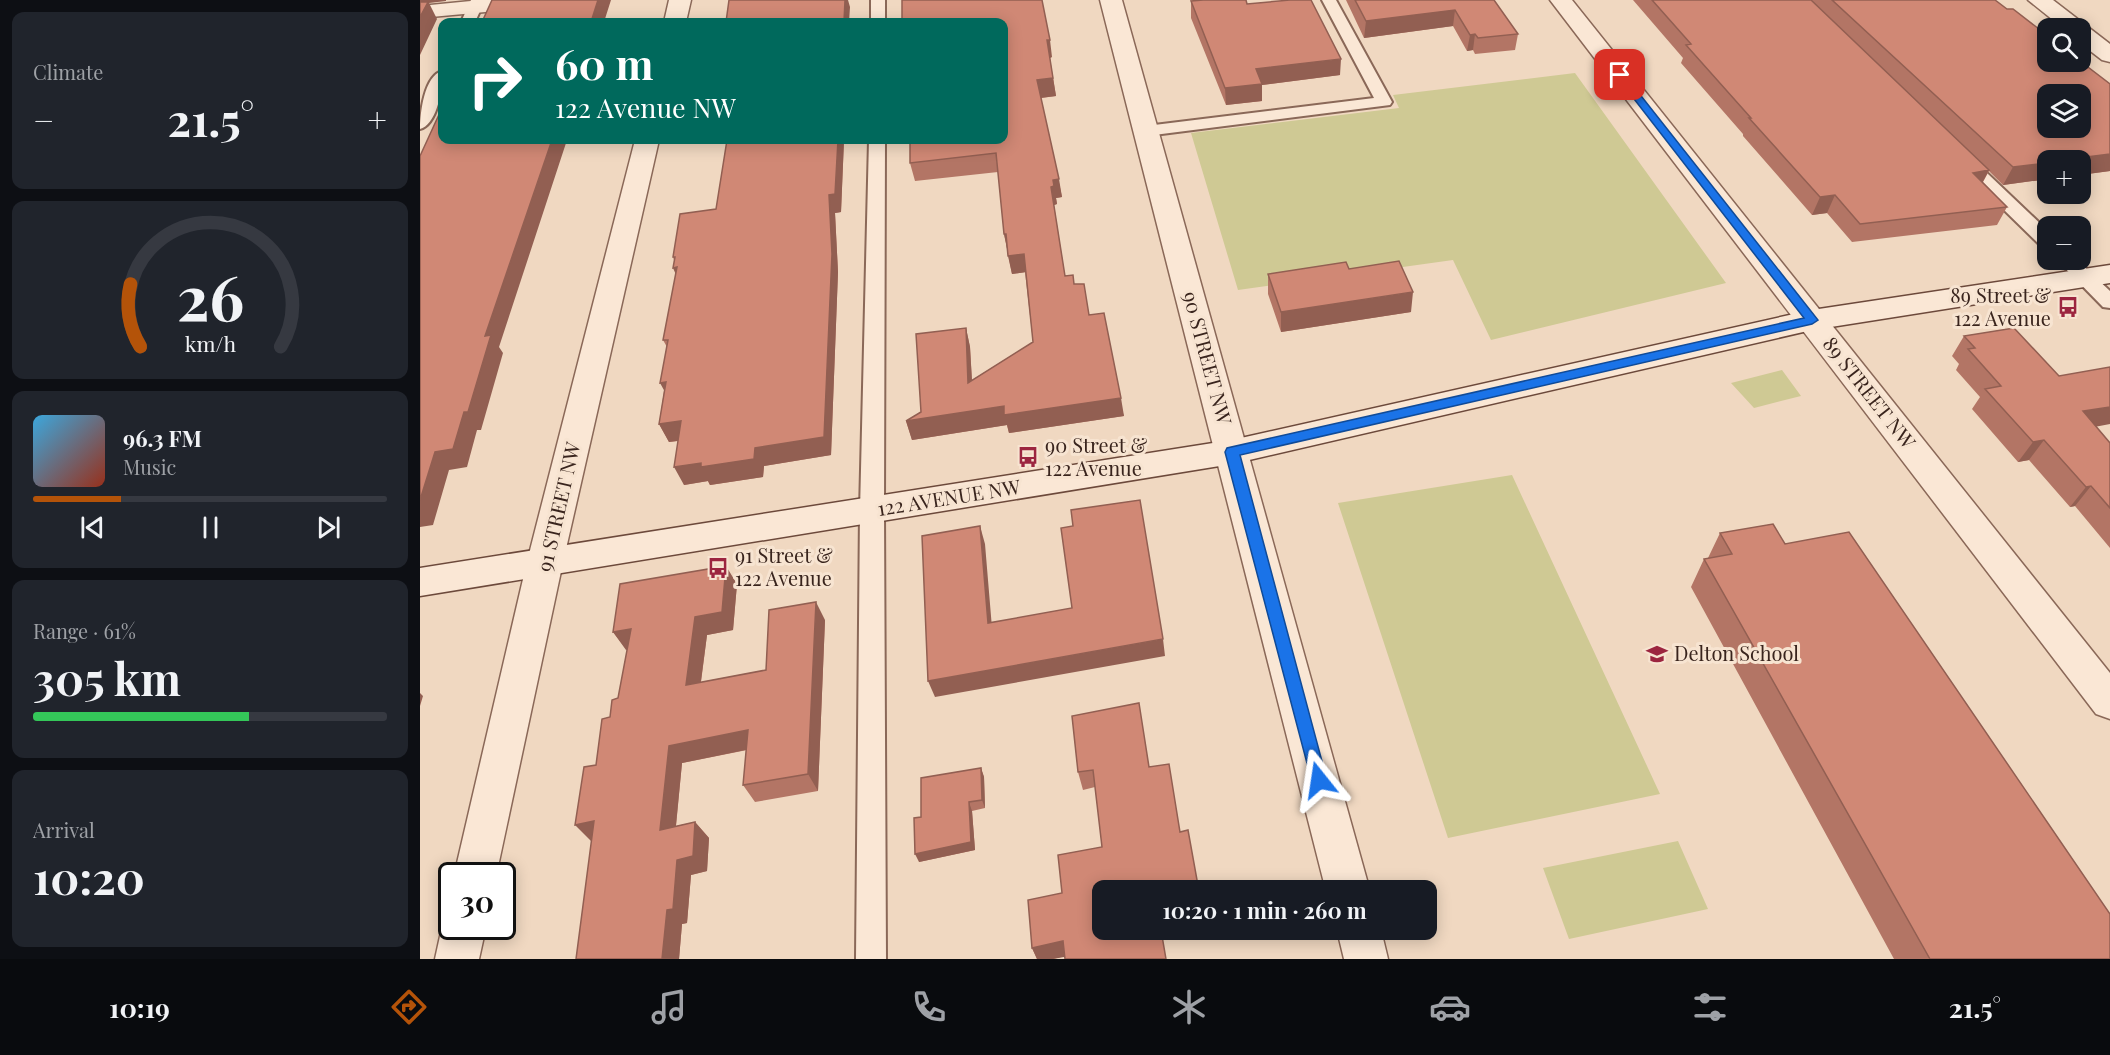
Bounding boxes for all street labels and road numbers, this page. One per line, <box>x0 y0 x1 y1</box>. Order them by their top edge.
street label: 90 STREET NW <box>1178 288 1239 428</box>
street label: 89 STREET NW <box>1818 330 1923 454</box>
street label: 91 STREET NW <box>530 438 586 574</box>
street label: 122 AVENUE NW <box>875 472 1023 521</box>

